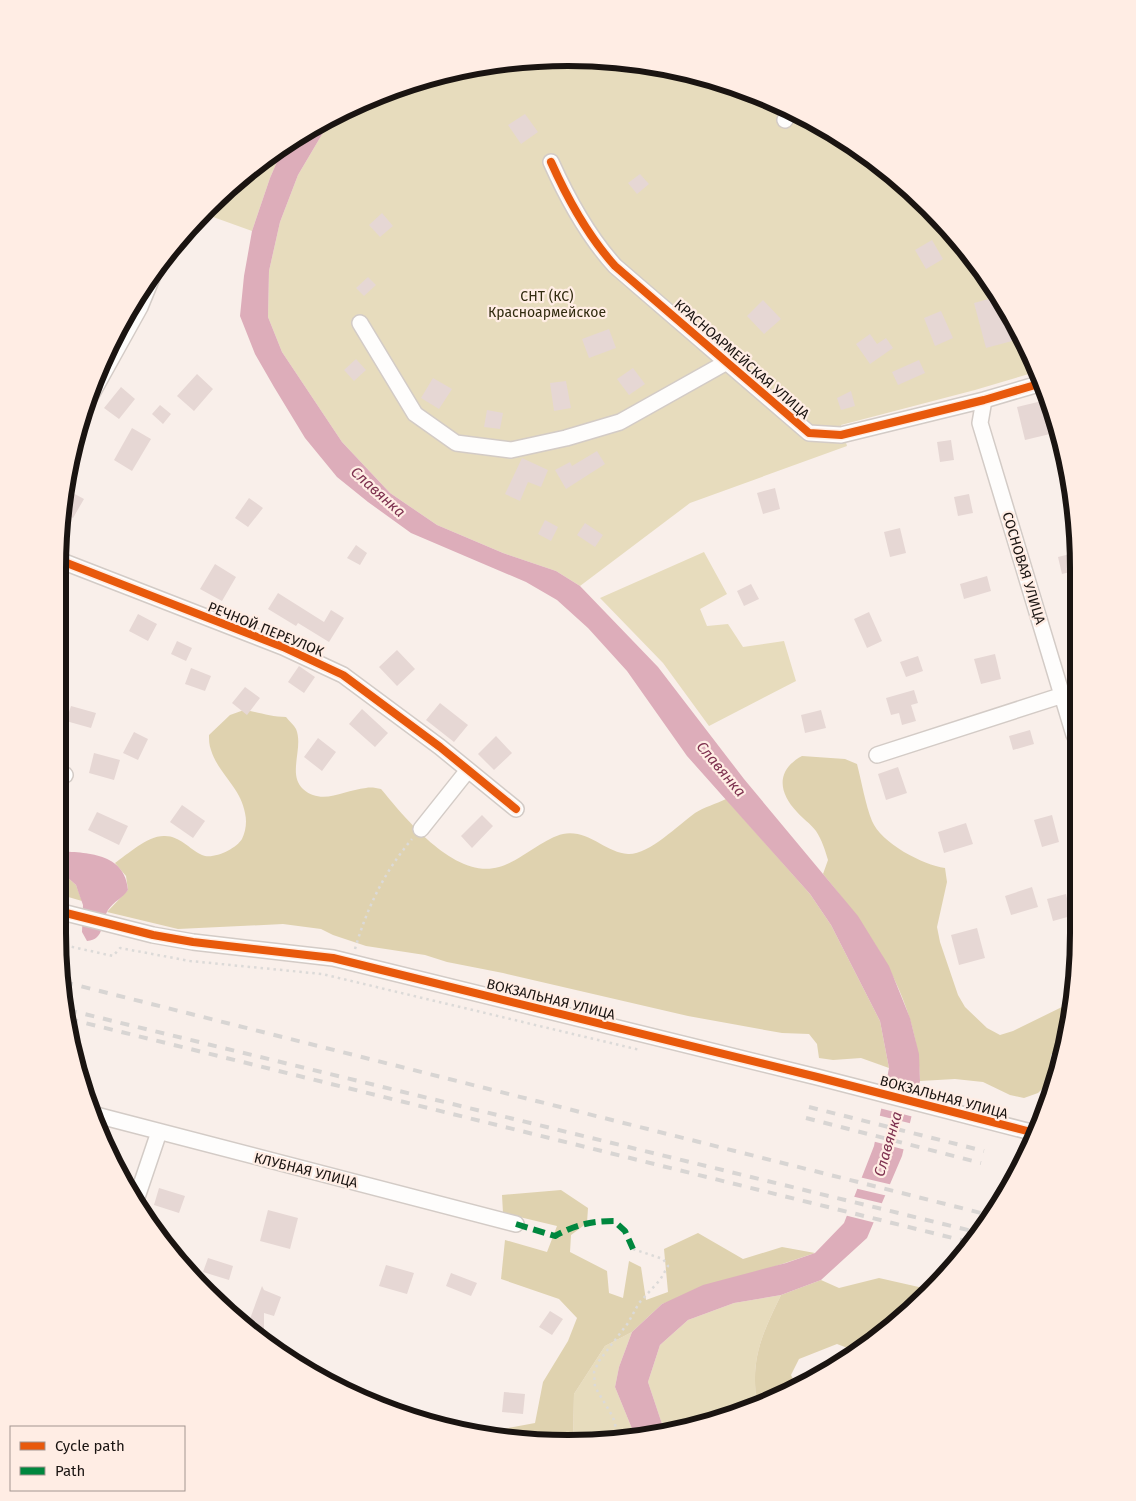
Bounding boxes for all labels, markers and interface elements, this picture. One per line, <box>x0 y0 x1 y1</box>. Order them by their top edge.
park label: СНТ (КС) Красноармейское <box>488 288 606 321</box>
street label: КРАСНОАРМЕЙСКАЯ УЛИЦА <box>671 296 813 423</box>
water label: Славянка <box>347 463 409 521</box>
street label: СОСНОВАЯ УЛИЦА <box>998 510 1049 626</box>
street label: РЕЧНОЙ ПЕРЕУЛОК <box>205 598 327 661</box>
water label: Славянка <box>693 738 749 800</box>
street label: ВОКЗАЛЬНАЯ УЛИЦА <box>485 975 617 1024</box>
street label: ВОКЗАЛЬНАЯ УЛИЦА <box>878 1072 1010 1123</box>
water label: Славянка <box>870 1109 906 1179</box>
street label: КЛУБНАЯ УЛИЦА <box>252 1149 359 1192</box>
legend <box>10 1426 185 1491</box>
text: Cycle path <box>55 1437 125 1455</box>
text: Path <box>55 1462 85 1480</box>

